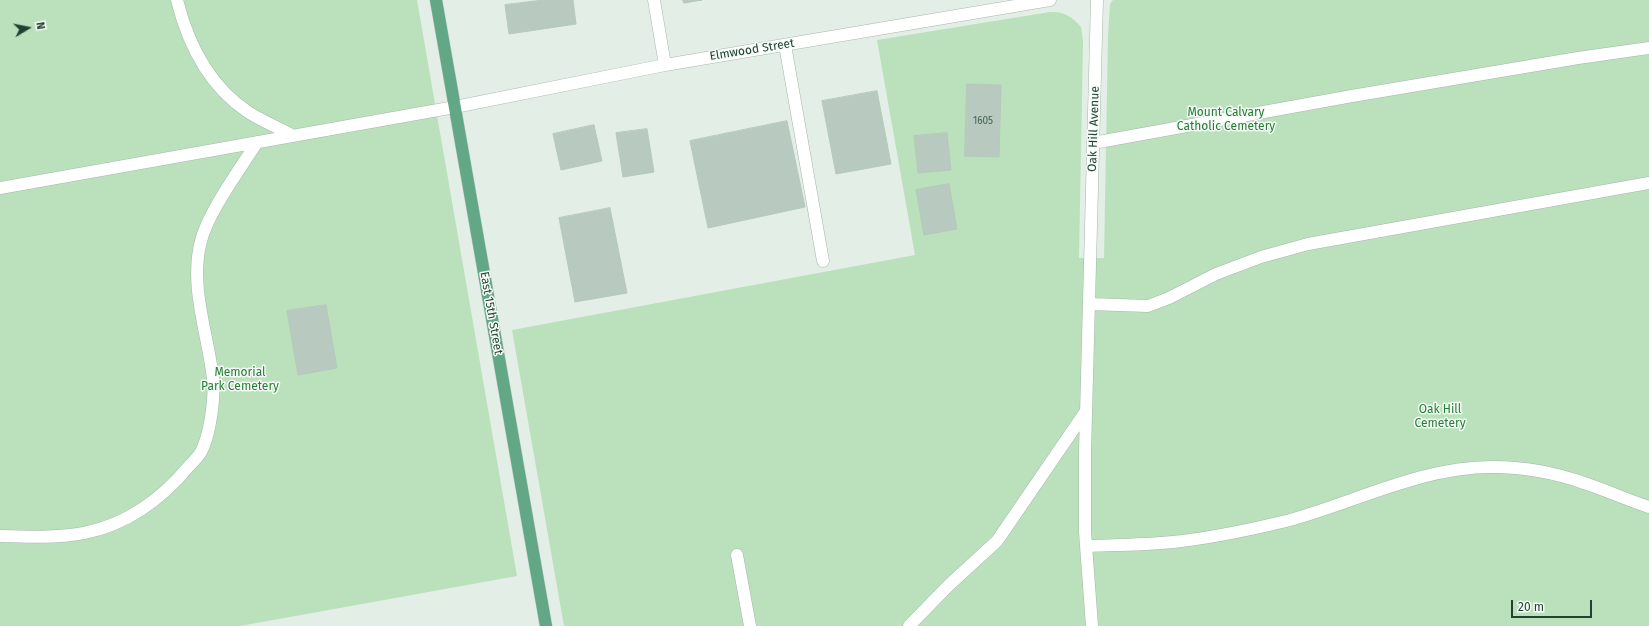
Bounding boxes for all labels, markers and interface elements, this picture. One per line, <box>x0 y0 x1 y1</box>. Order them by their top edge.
north arrow <box>8 8 48 48</box>
text: N <box>33 21 47 31</box>
street label: Elmwood Street <box>709 36 795 64</box>
street label: Oak Hill Avenue <box>1085 86 1103 172</box>
park label: Mount Calvary Catholic Cemetery <box>1177 106 1275 134</box>
house number: 1605 <box>973 115 993 127</box>
street label: East 15th Street <box>477 270 505 356</box>
park label: Memorial Park Cemetery <box>201 366 279 394</box>
park label: Oak Hill Cemetery <box>1414 403 1466 431</box>
scale bar <box>1513 592 1594 618</box>
text: 20 m <box>1518 600 1544 614</box>

